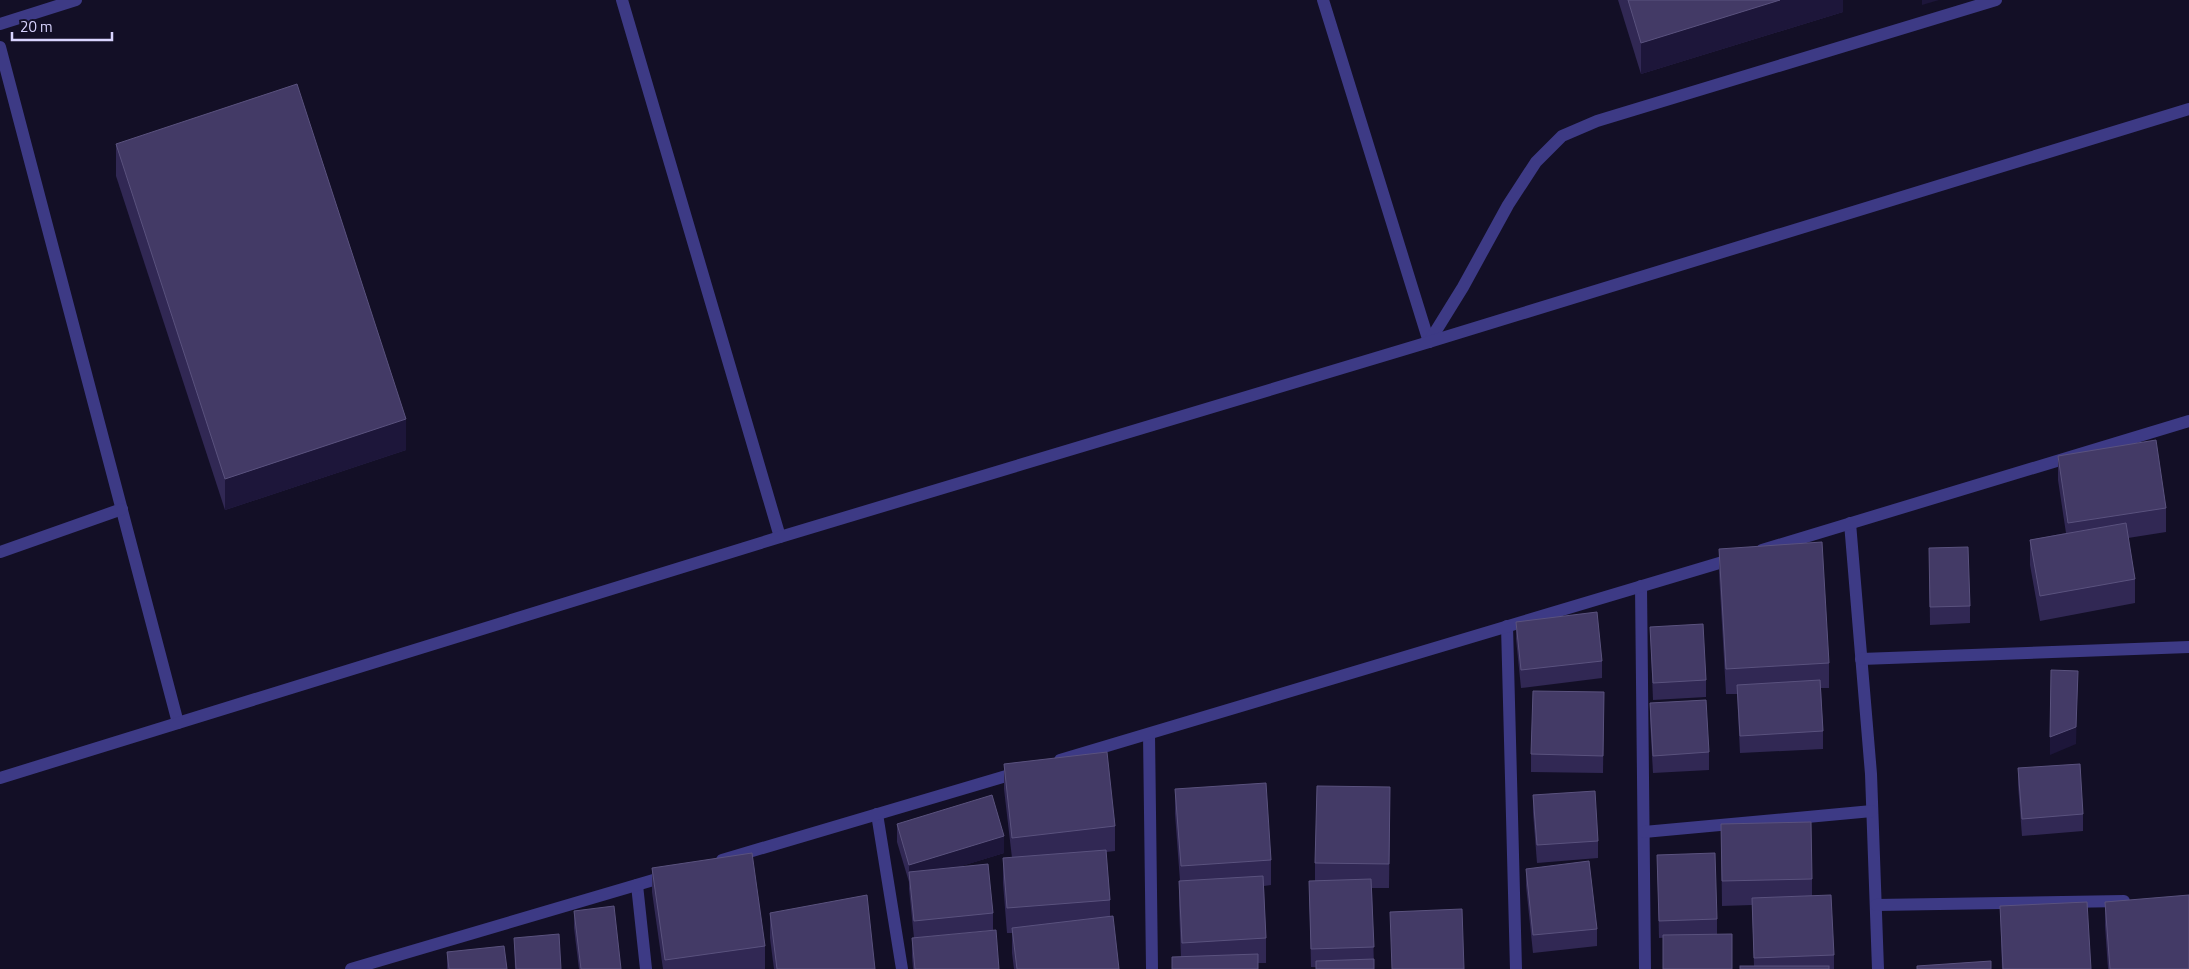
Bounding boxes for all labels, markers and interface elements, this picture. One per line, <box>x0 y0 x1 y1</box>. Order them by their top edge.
scale bar <box>12 10 112 42</box>
text: 20 m <box>20 15 53 38</box>

